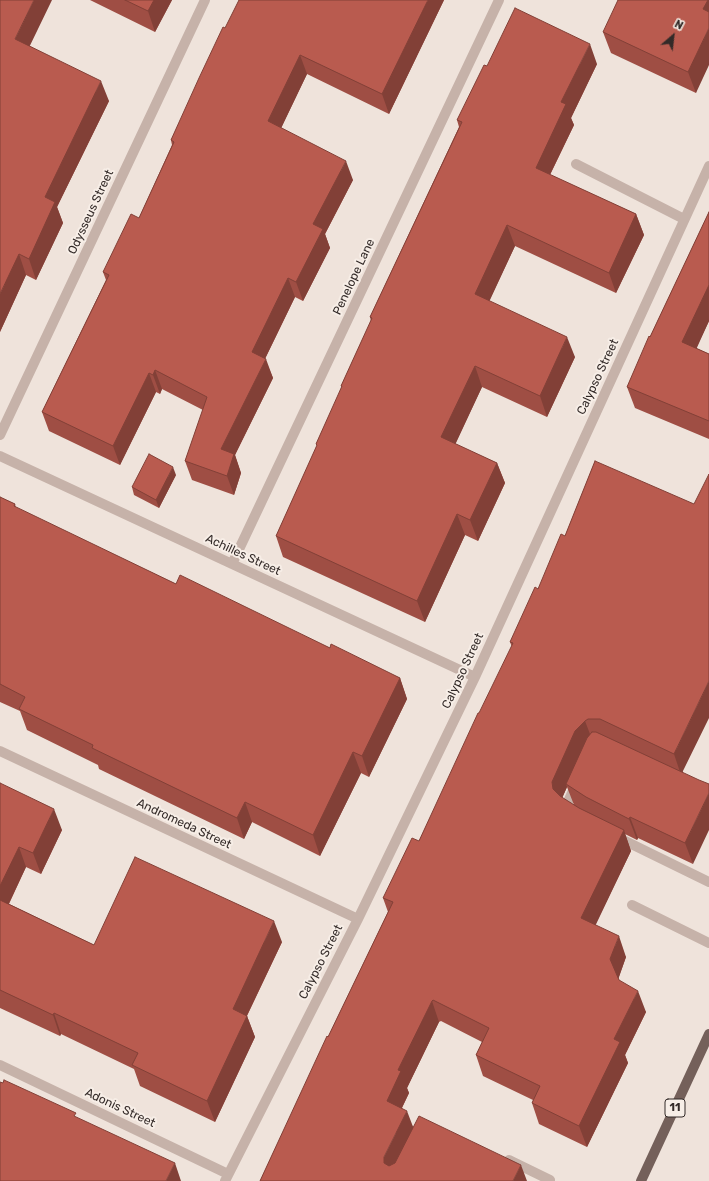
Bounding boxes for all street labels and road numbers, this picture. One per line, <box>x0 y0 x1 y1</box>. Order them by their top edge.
street label: Odysseus Street <box>65 167 117 257</box>
street label: Penelope Lane <box>330 237 378 317</box>
street label: Calypso Street <box>574 337 622 417</box>
street label: Achilles Street <box>203 531 283 579</box>
street label: Calypso Street <box>439 631 487 711</box>
street label: Andromeda Street <box>134 796 234 852</box>
street label: Calypso Street <box>296 922 346 1002</box>
street label: Adonis Street <box>83 1085 157 1131</box>
road number: 11 <box>665 1099 685 1117</box>

